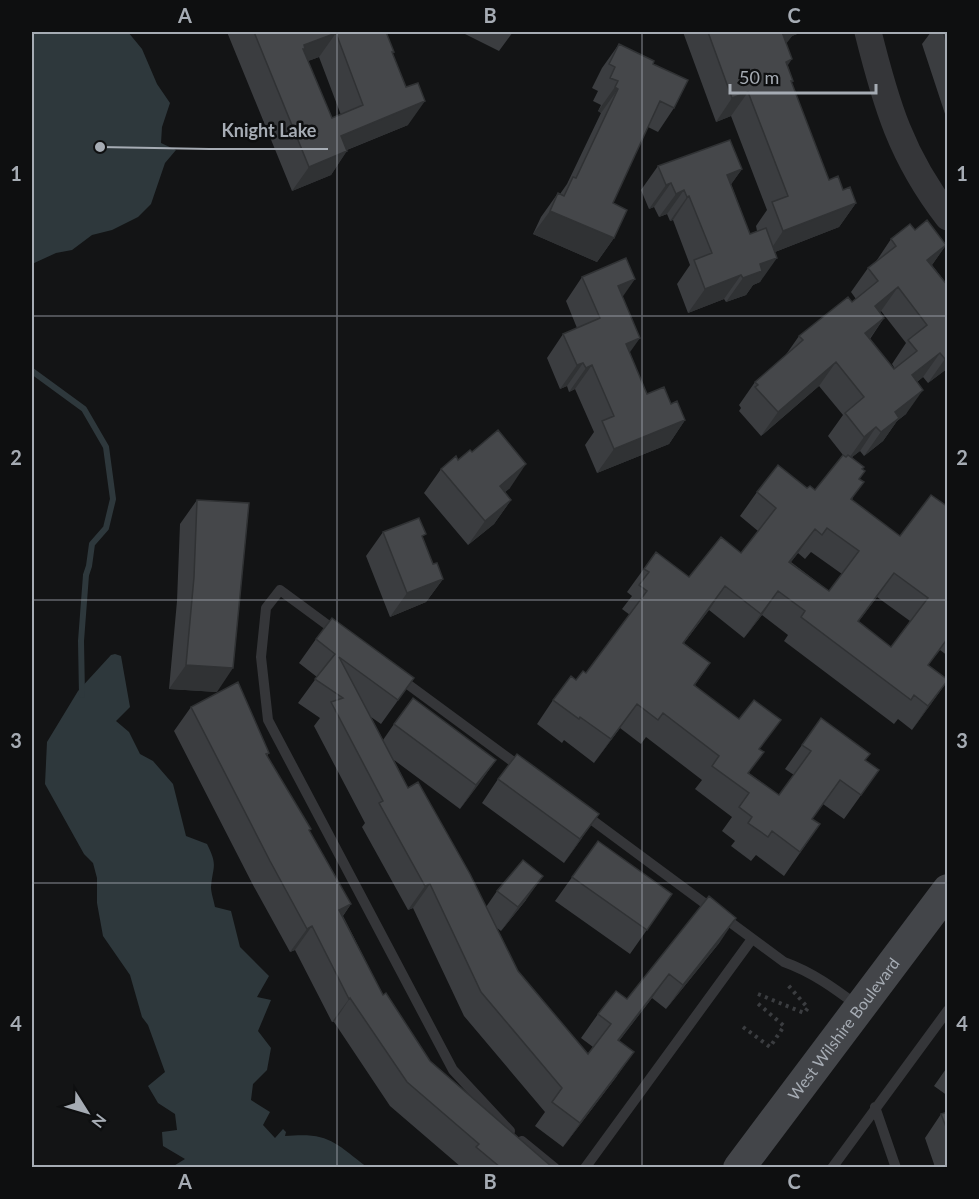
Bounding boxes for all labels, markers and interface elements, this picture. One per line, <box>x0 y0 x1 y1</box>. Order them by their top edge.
text: A <box>177 3 192 27</box>
text: B <box>483 3 497 27</box>
text: C <box>787 3 801 27</box>
scale bar <box>730 57 876 95</box>
text: 50 m <box>739 66 779 88</box>
callout: Knight Lake <box>209 113 328 149</box>
text: Knight Lake <box>222 119 317 141</box>
text: 1 <box>10 161 22 185</box>
text: 1 <box>956 161 968 185</box>
text: 2 <box>10 445 22 469</box>
text: 2 <box>956 445 968 469</box>
text: 3 <box>10 728 22 752</box>
text: 3 <box>956 728 968 752</box>
street label: West Wilshire Boulevard <box>783 954 903 1104</box>
text: 4 <box>10 1011 22 1035</box>
text: 4 <box>956 1011 968 1035</box>
north arrow <box>57 1082 117 1142</box>
text: N <box>88 1111 111 1132</box>
text: A <box>177 1169 192 1193</box>
text: B <box>483 1169 497 1193</box>
text: C <box>787 1169 801 1193</box>

